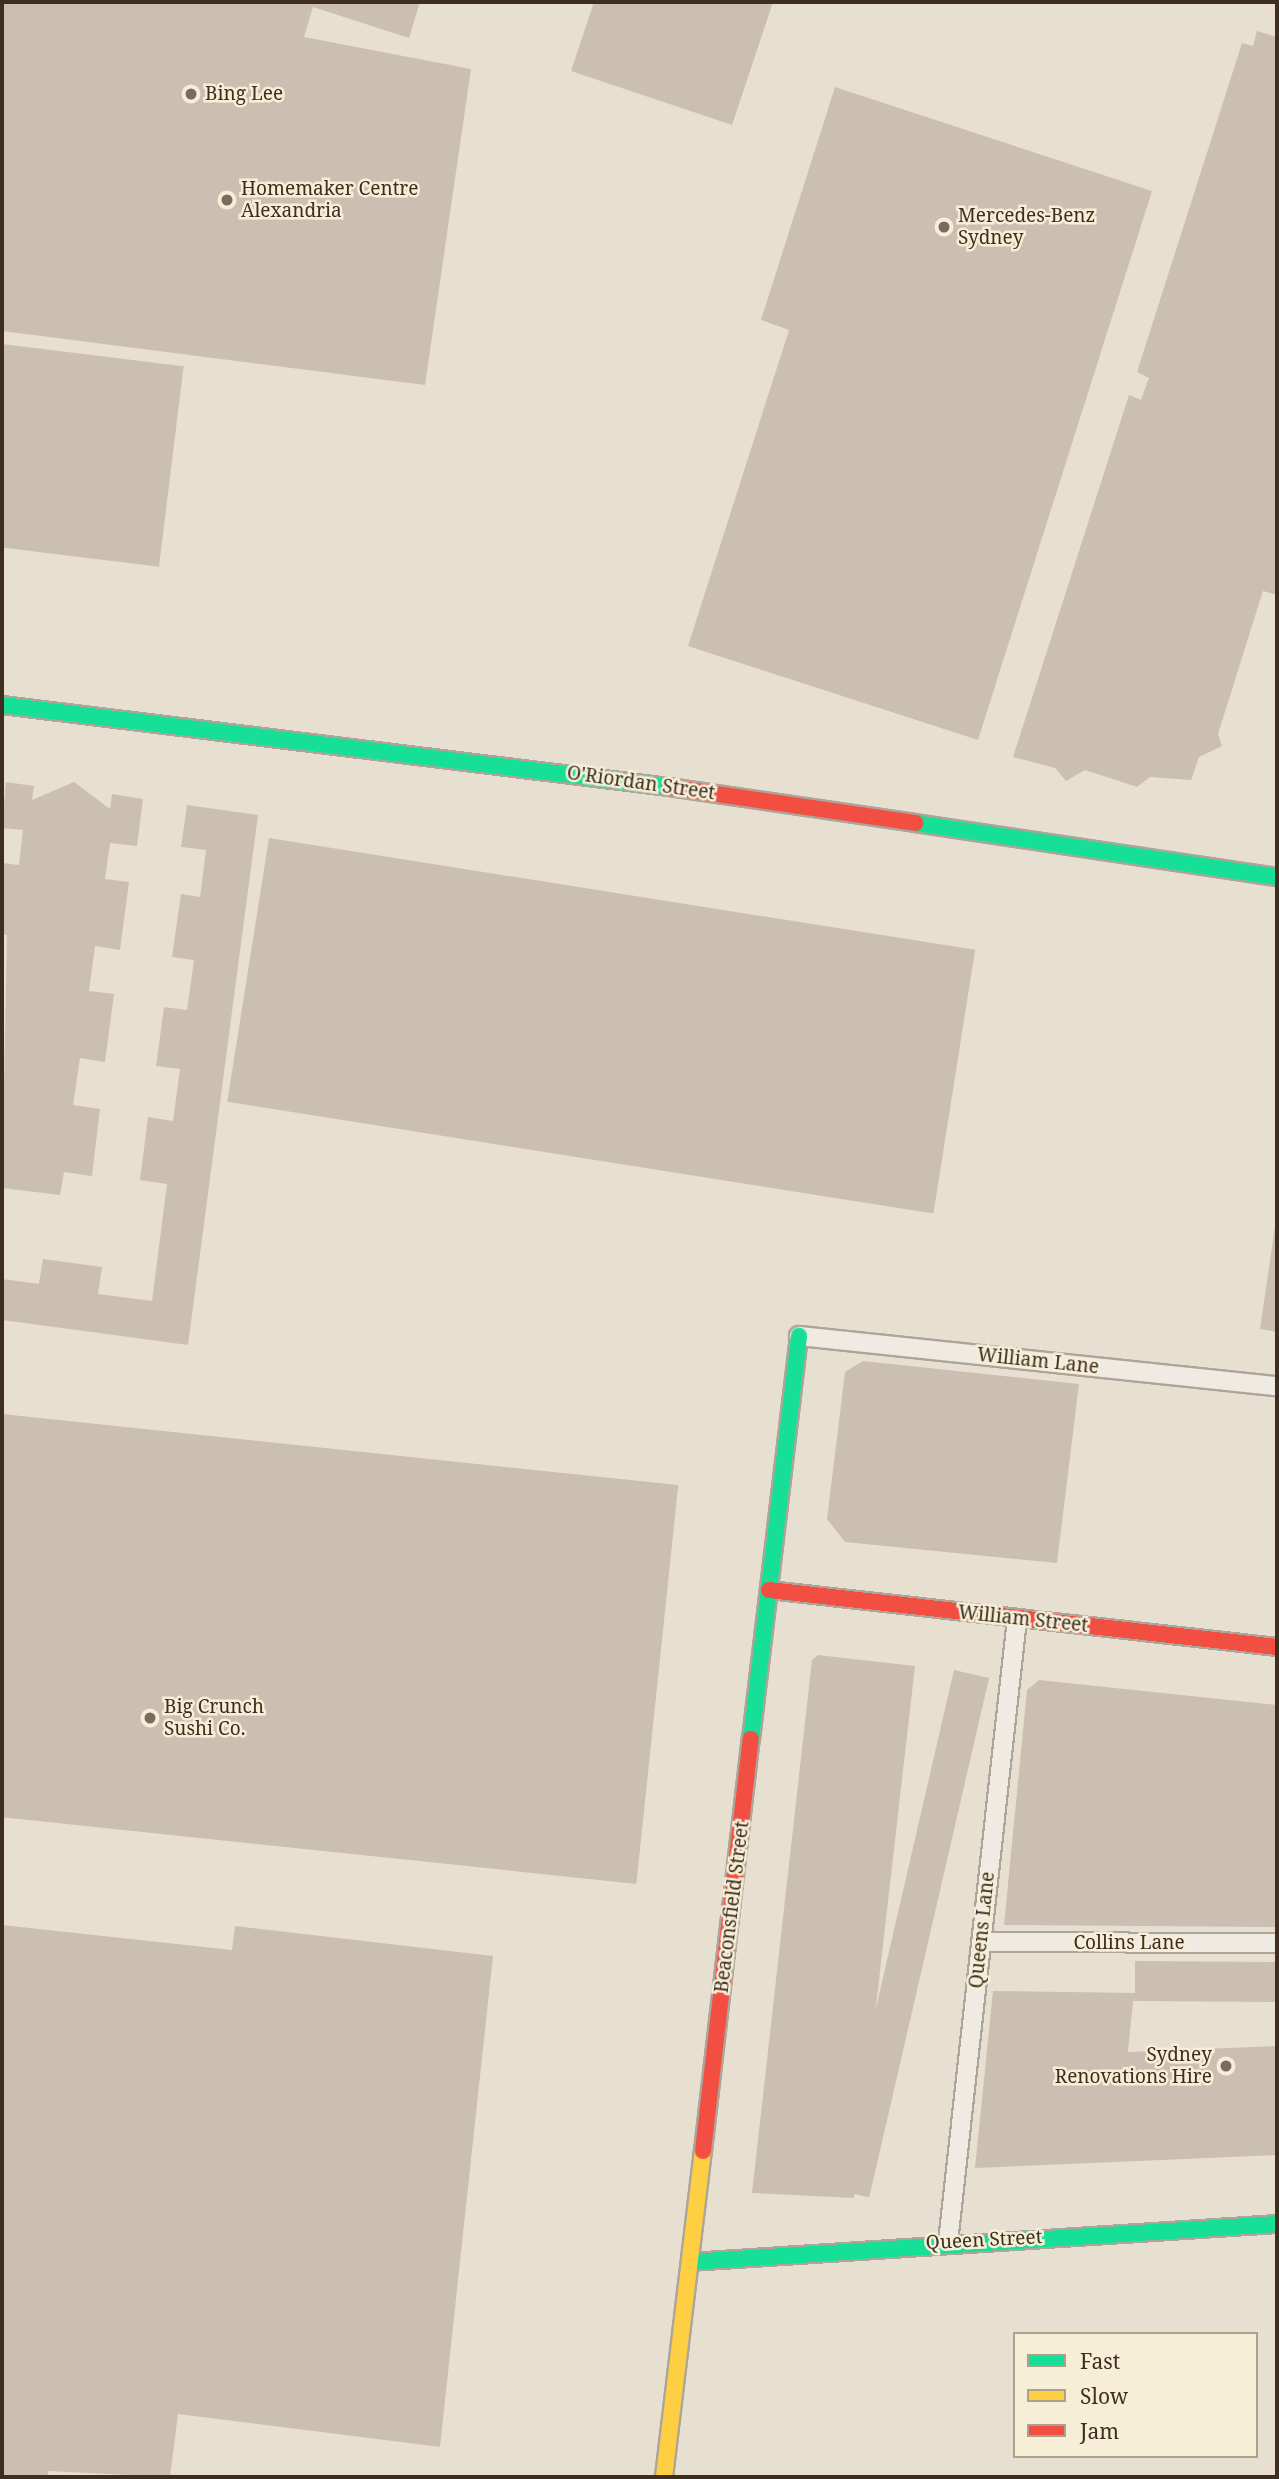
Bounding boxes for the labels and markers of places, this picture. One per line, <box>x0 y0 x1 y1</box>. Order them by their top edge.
place label: Bing Lee <box>205 83 283 105</box>
marker: Bing Lee <box>183 86 199 102</box>
place label: Homemaker Centre Alexandria <box>241 178 418 222</box>
marker: Homemaker Centre Alexandria <box>219 192 235 208</box>
place label: Mercedes-Benz Sydney <box>958 205 1095 249</box>
marker: Mercedes-Benz Sydney <box>936 219 952 235</box>
place label: Big Crunch Sushi Co. <box>164 1696 264 1740</box>
marker: Big Crunch Sushi Co. <box>142 1710 158 1726</box>
place label: Sydney Renovations Hire <box>1055 2044 1212 2088</box>
marker: Sydney Renovations Hire <box>1218 2058 1234 2074</box>

